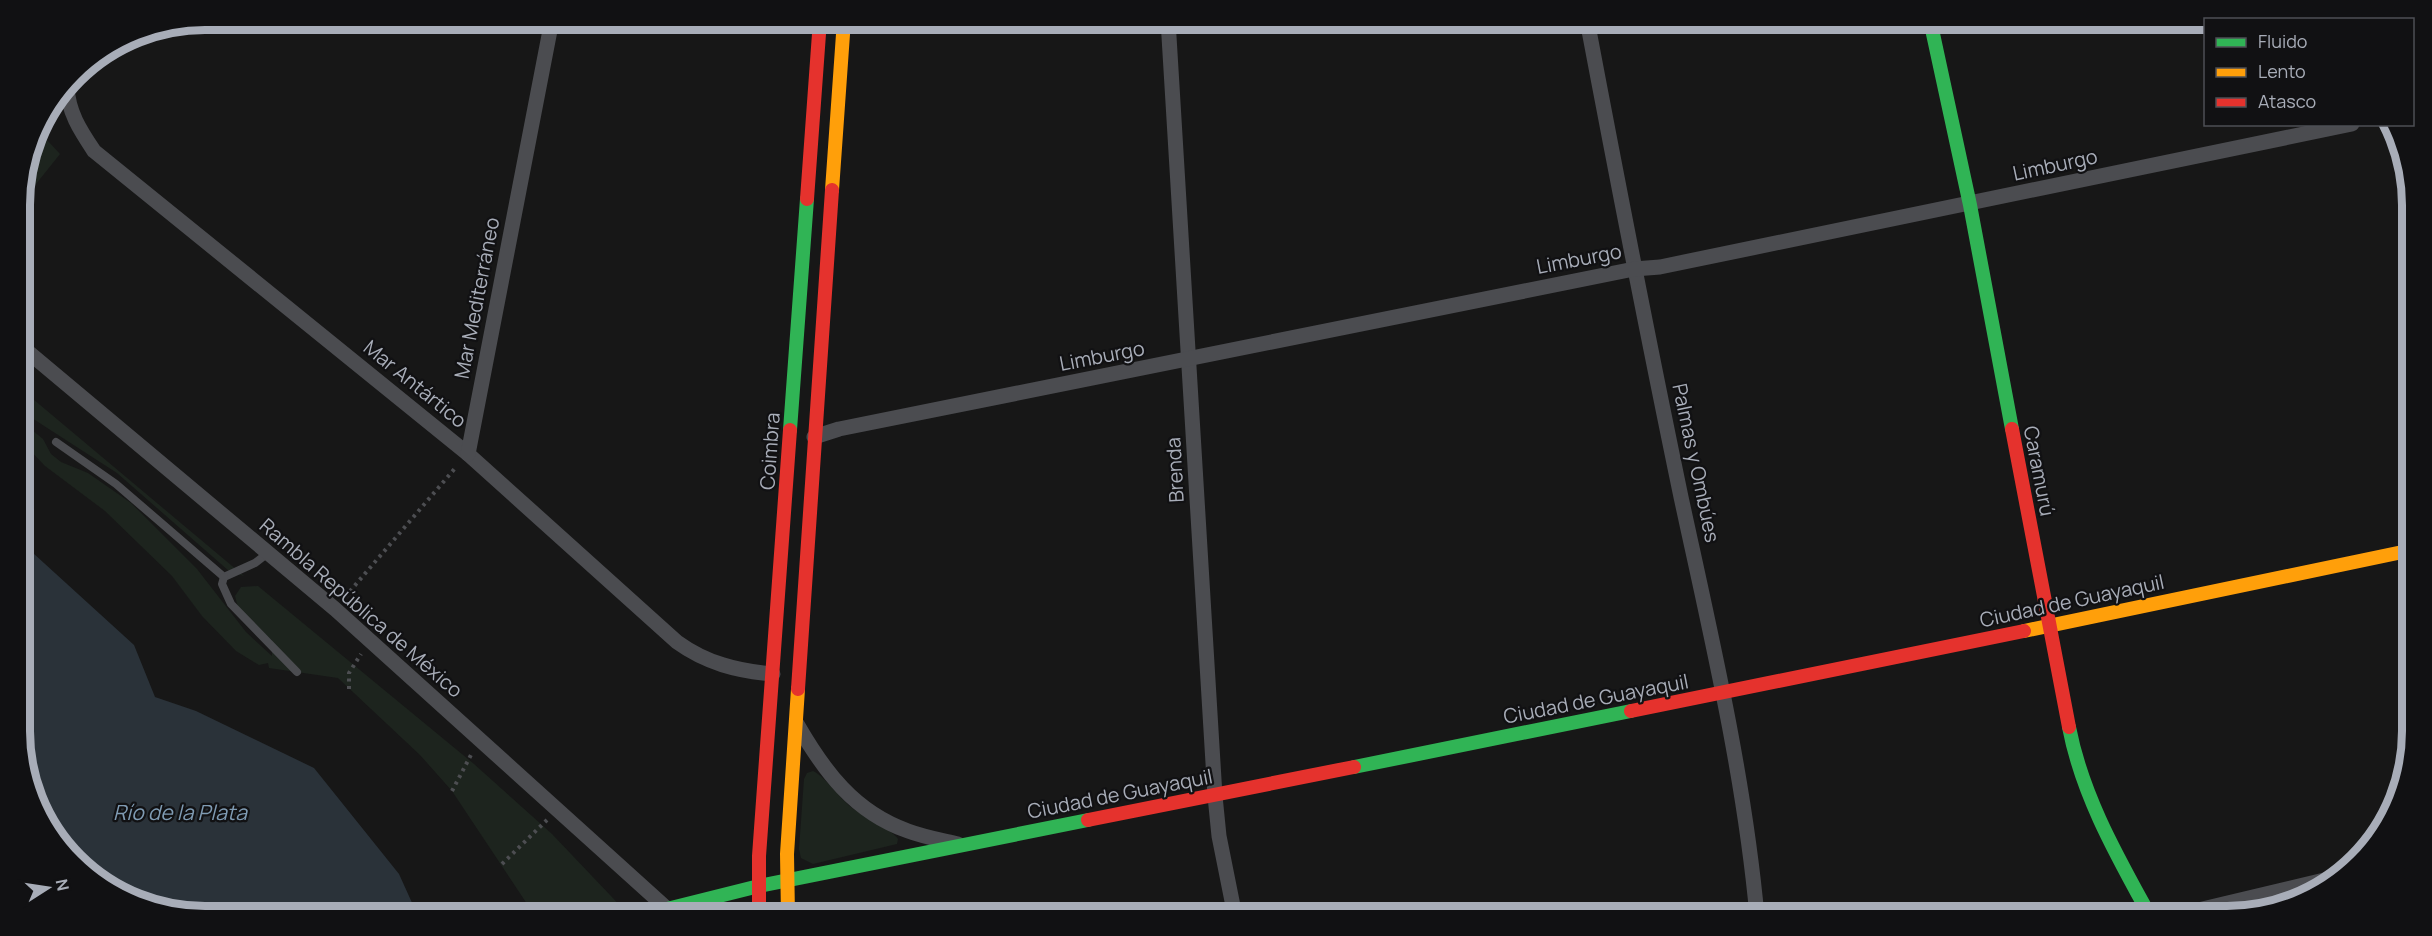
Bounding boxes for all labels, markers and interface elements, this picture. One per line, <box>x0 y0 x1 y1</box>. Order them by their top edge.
legend <box>2204 18 2414 126</box>
text: Fluido <box>2258 29 2307 53</box>
text: Lento <box>2258 59 2306 83</box>
text: Atasco <box>2258 89 2316 113</box>
street label: Limburgo <box>2010 142 2100 187</box>
street label: Mar Mediterráneo <box>448 215 505 381</box>
street label: Limburgo <box>1534 237 1624 280</box>
street label: Mar Antártico <box>358 334 473 434</box>
street label: Limburgo <box>1057 334 1147 377</box>
street label: Palmas y Ombúes <box>1666 381 1727 545</box>
street label: Coimbra <box>753 411 786 491</box>
street label: Caramurú <box>2018 424 2061 518</box>
street label: Brenda <box>1159 437 1190 503</box>
street label: Rambla República de México <box>254 512 469 703</box>
street label: Ciudad de Guayaquil <box>1977 568 2167 633</box>
street label: Ciudad de Guayaquil <box>1501 667 1691 730</box>
street label: Ciudad de Guayaquil <box>1025 762 1215 825</box>
water label: Río de la Plata <box>113 798 248 826</box>
north arrow <box>18 858 78 918</box>
text: N <box>51 877 75 893</box>

